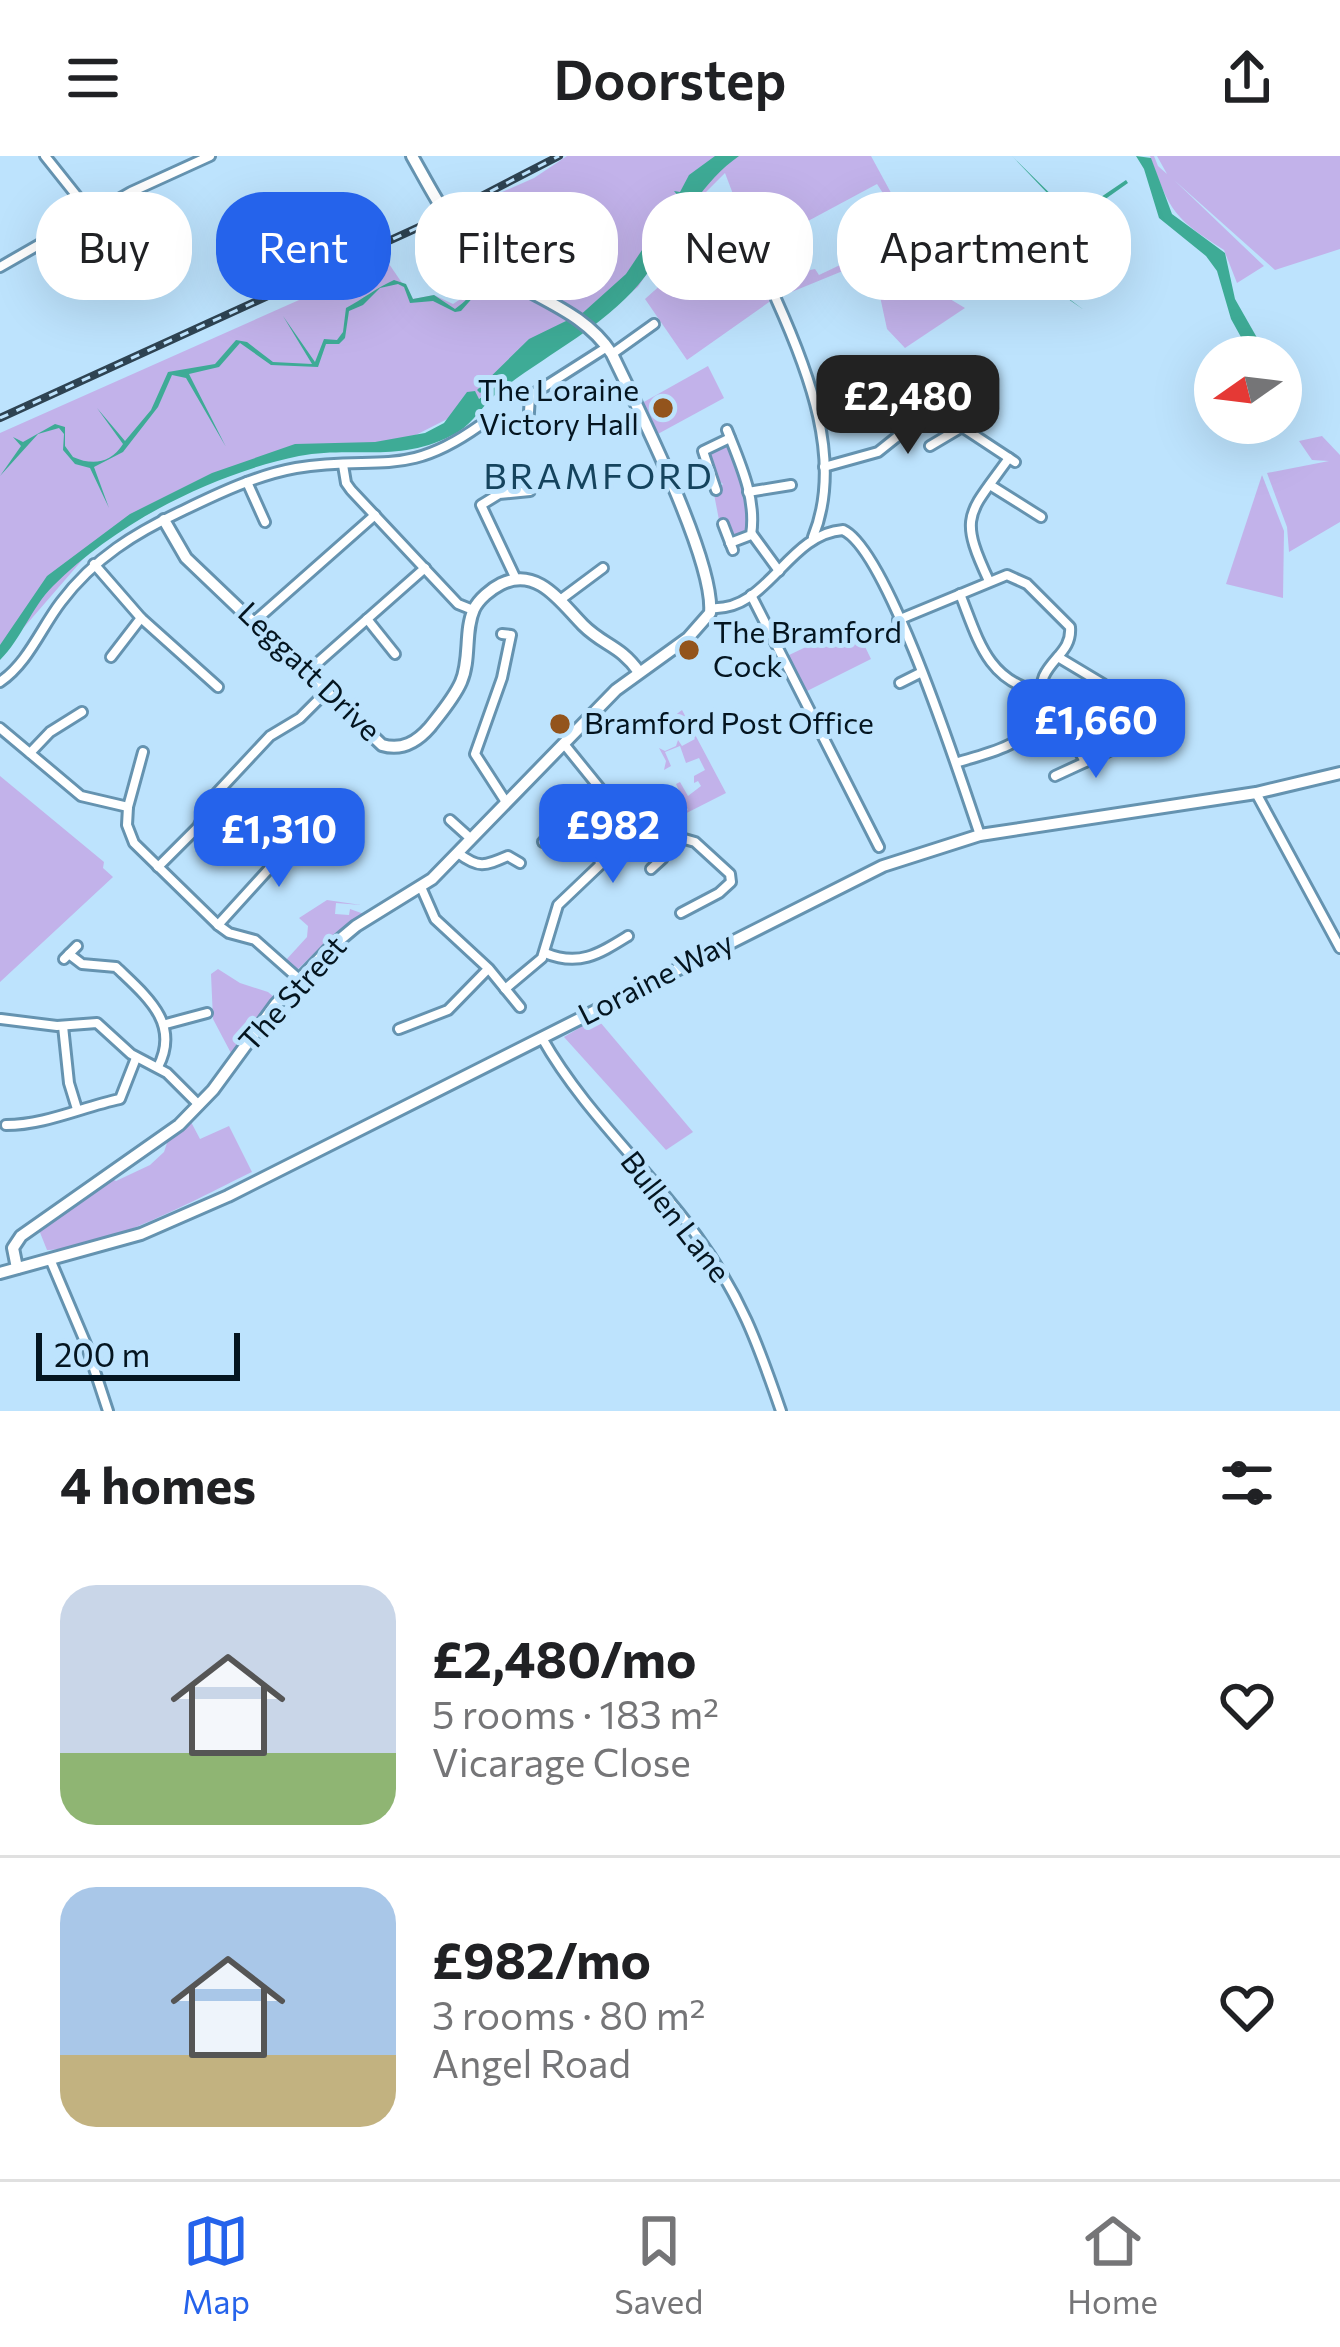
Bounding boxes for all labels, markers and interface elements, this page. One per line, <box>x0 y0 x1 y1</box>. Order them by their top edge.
icon: menu <box>60 45 126 111</box>
text: Doorstep <box>554 45 786 111</box>
icon: share <box>1214 45 1280 111</box>
chip: Buy <box>36 192 192 300</box>
chip: Rent <box>216 192 391 300</box>
chip: Filters <box>415 192 618 300</box>
chip: New <box>642 192 813 300</box>
chip: Apartment <box>837 192 1131 300</box>
north arrow <box>1194 336 1302 444</box>
map controls <box>1194 336 1302 444</box>
pin: £2,480 <box>810 355 1006 457</box>
place label: The Loraine Victory Hall <box>478 370 639 441</box>
text: £2,480 <box>843 370 973 418</box>
marker: The Loraine Victory Hall <box>650 395 676 421</box>
district label: BRAMFORD <box>483 452 715 496</box>
street label: Leggatt Drive <box>232 593 390 747</box>
place label: The Bramford Cock <box>713 612 902 683</box>
marker: The Bramford Cock <box>676 637 702 663</box>
pin: £1,660 <box>998 679 1194 781</box>
text: £1,660 <box>1034 694 1158 742</box>
place label: Bramford Post Office <box>584 703 874 740</box>
marker: Bramford Post Office <box>547 711 573 737</box>
pin: £982 <box>542 784 684 886</box>
pin: £1,310 <box>181 788 377 890</box>
text: £982 <box>566 799 660 847</box>
text: £1,310 <box>221 803 337 851</box>
street label: Loraine Way <box>571 922 738 1032</box>
street label: The Street <box>230 927 353 1058</box>
street label: Bullen Lane <box>614 1143 740 1288</box>
scale bar <box>36 1327 240 1380</box>
text: 200 m <box>54 1333 150 1374</box>
icon: filters <box>1214 1450 1280 1516</box>
text: 4 homes <box>60 1452 256 1515</box>
text: £2,480/mo <box>432 1626 696 1689</box>
icon: home <box>156 1633 300 1777</box>
icon: heart <box>1214 1672 1280 1738</box>
text: 5 rooms · 183 m² <box>432 1689 719 1737</box>
text: Vicarage Close <box>432 1737 691 1785</box>
text: £982/mo <box>432 1927 651 1990</box>
icon: home <box>156 1935 300 2079</box>
icon: heart <box>1214 1974 1280 2040</box>
text: 3 rooms · 80 m² <box>432 1990 705 2038</box>
text: Angel Road <box>432 2038 631 2086</box>
tab: Map <box>182 2208 250 2321</box>
tab: Saved <box>614 2208 703 2321</box>
tab: Home <box>1067 2208 1158 2321</box>

